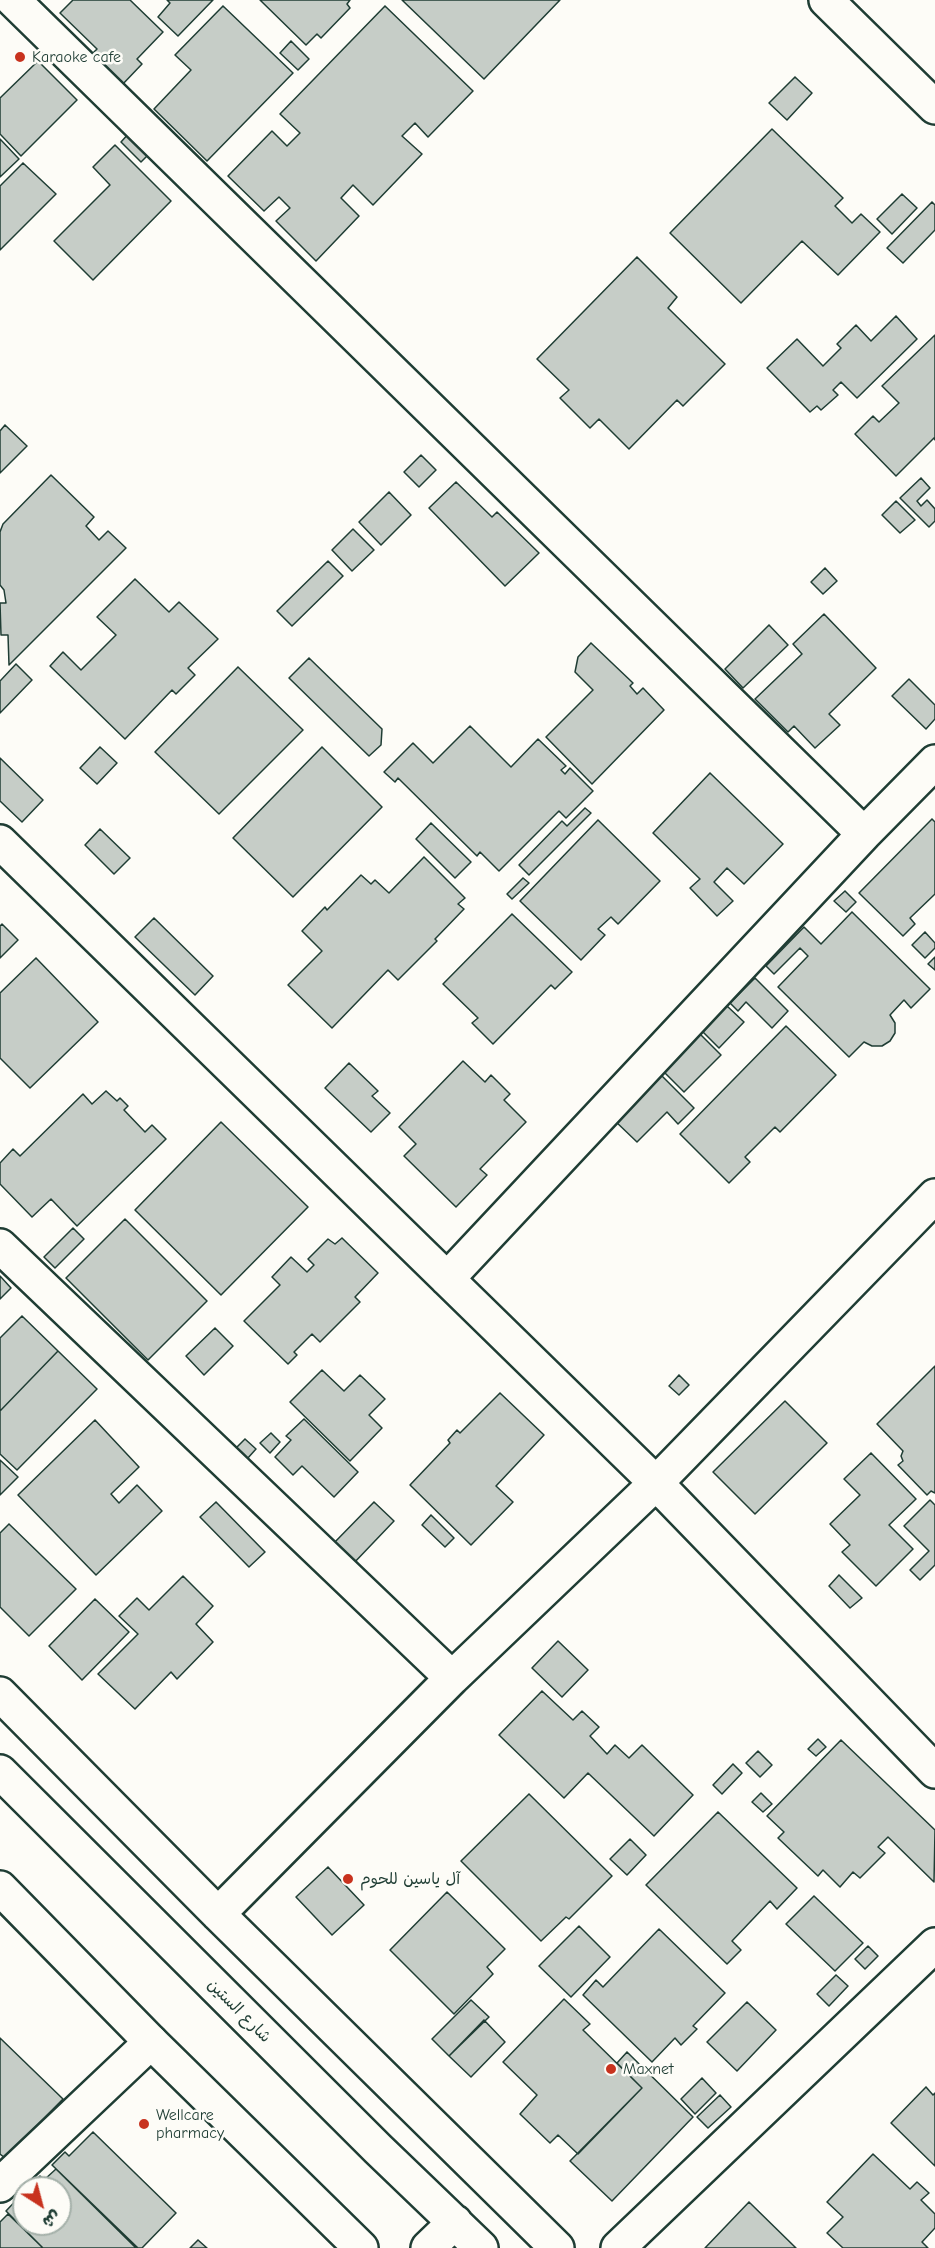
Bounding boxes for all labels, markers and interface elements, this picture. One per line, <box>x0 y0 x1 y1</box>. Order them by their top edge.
place label: Karaoke cafe <box>32 47 121 67</box>
marker: Karaoke cafe <box>13 50 27 64</box>
place label: آل ياسين للحوم <box>360 1869 460 1889</box>
marker: آل ياسين للحوم <box>341 1872 355 1886</box>
street label: شارع الستين <box>203 1975 275 2047</box>
place label: Maxnet <box>623 2059 674 2079</box>
marker: Maxnet <box>604 2062 618 2076</box>
place label: Wellcare pharmacy <box>156 2105 224 2143</box>
marker: Wellcare pharmacy <box>137 2117 151 2131</box>
north arrow <box>12 2176 72 2236</box>
text: ش <box>39 2206 64 2231</box>

